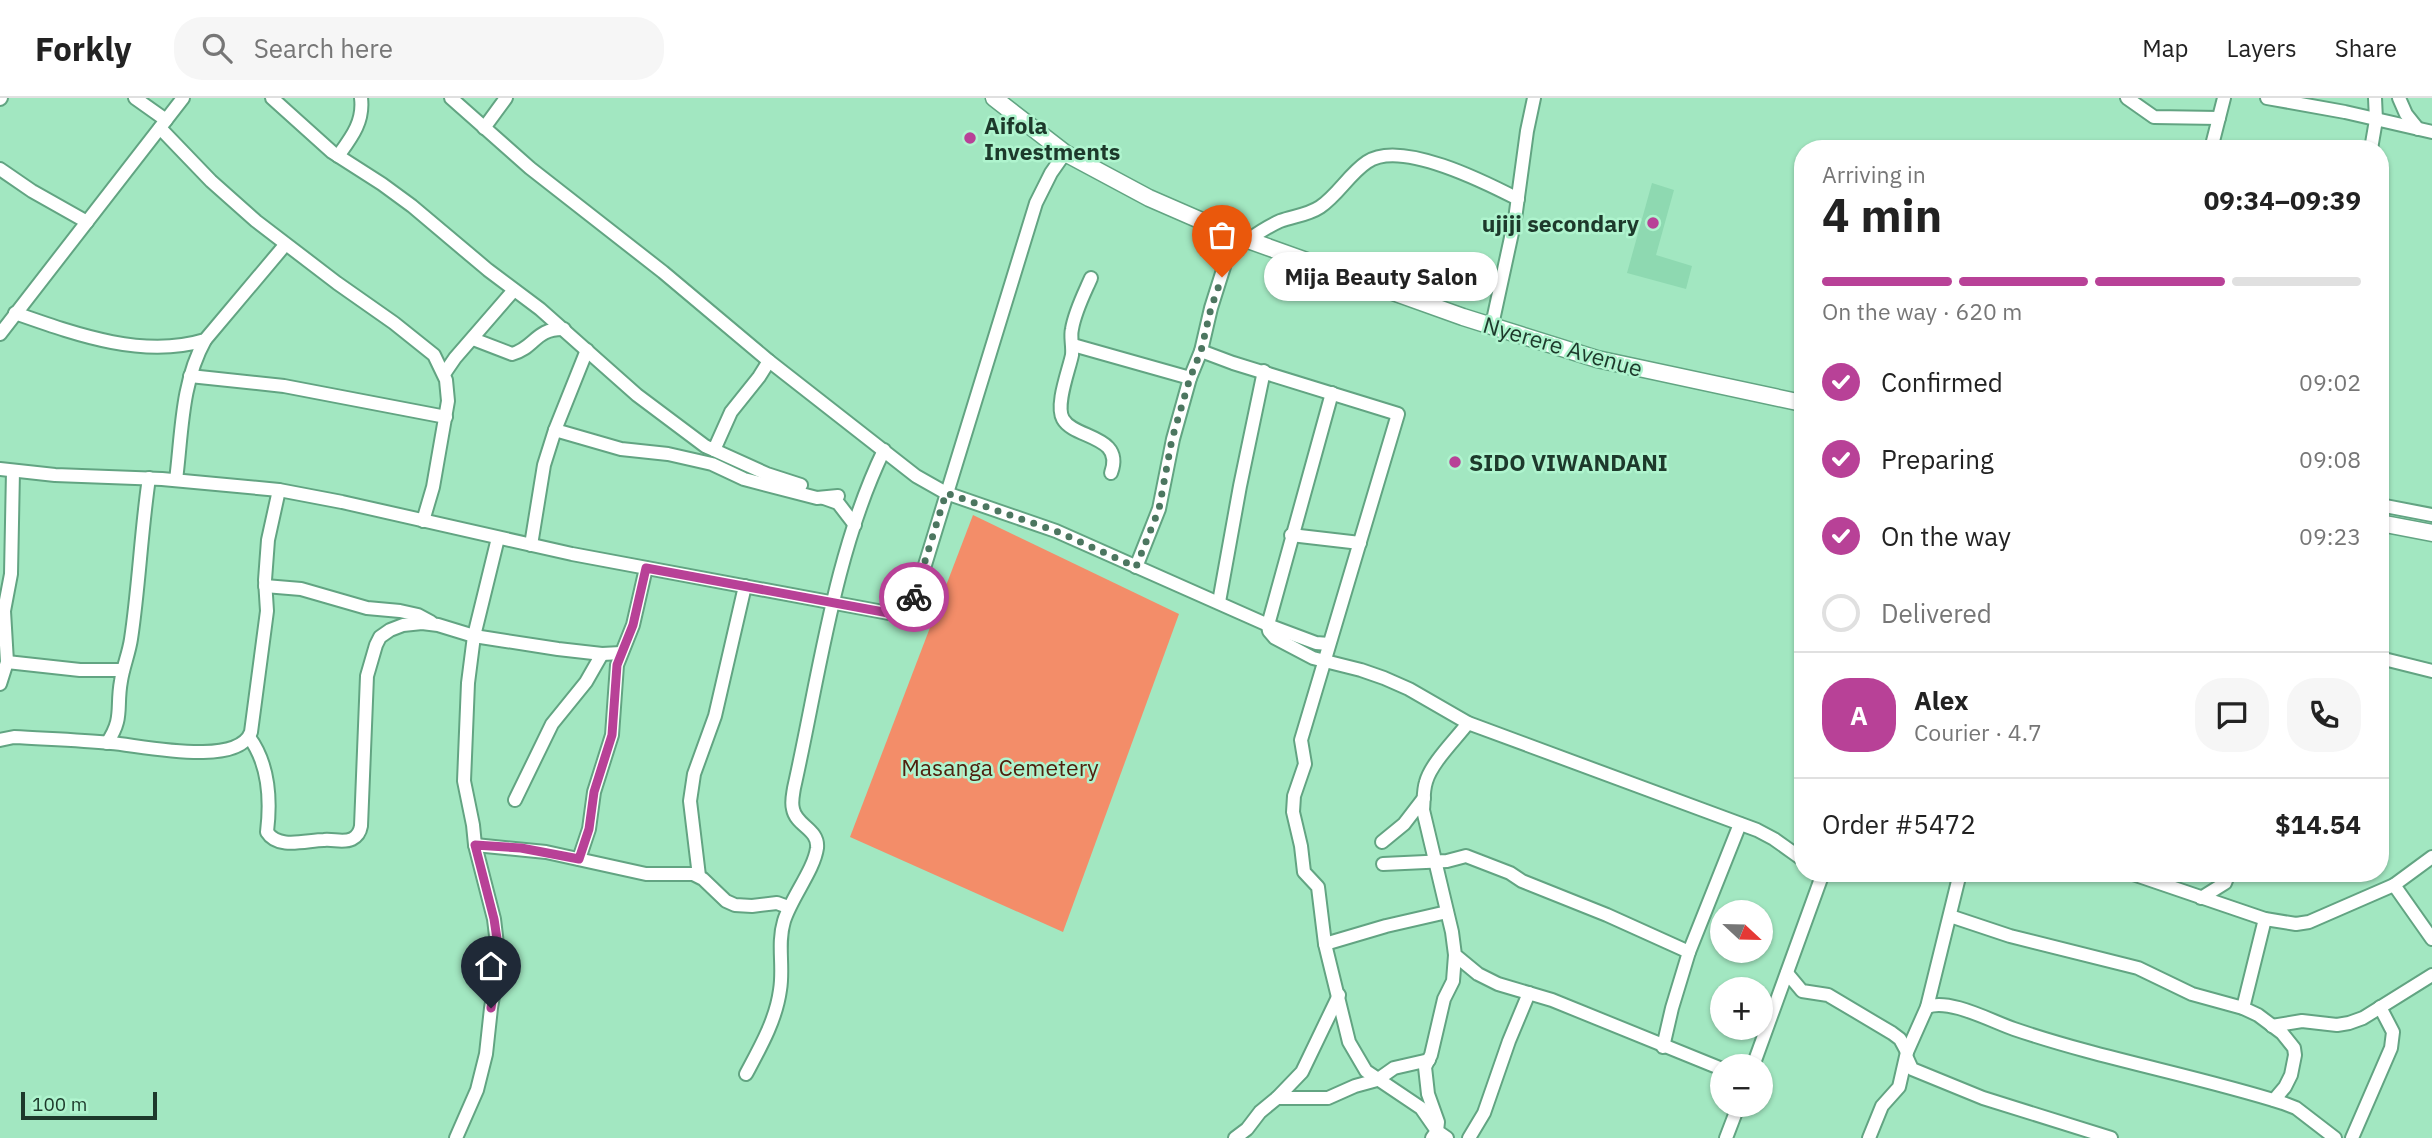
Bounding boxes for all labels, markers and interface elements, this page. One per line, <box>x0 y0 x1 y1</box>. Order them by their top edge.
search box <box>174 17 664 80</box>
text: Forkly <box>35 27 132 70</box>
icon: search <box>198 29 236 67</box>
text: Search here <box>254 31 393 65</box>
text: Map <box>2142 32 2189 64</box>
text: Layers <box>2227 32 2297 64</box>
text: Share <box>2335 32 2397 64</box>
place label: Aifola Investments <box>984 110 1120 166</box>
marker: Aifola Investments <box>962 130 978 146</box>
text: Arriving in <box>1822 159 1926 189</box>
text: 09:34–09:39 <box>2204 183 2361 217</box>
text: 4 min <box>1822 185 1942 245</box>
pin <box>1192 205 1252 277</box>
place label: ujiji secondary <box>1482 208 1640 238</box>
marker: ujiji secondary <box>1645 215 1661 231</box>
icon: bag <box>1203 216 1241 254</box>
callout: Mija Beauty Salon <box>1264 252 1498 302</box>
text: Mija Beauty Salon <box>1284 261 1478 291</box>
text: On the way · 620 m <box>1822 296 2022 326</box>
street label: Nyerere Avenue <box>1480 309 1646 383</box>
icon: check <box>1822 363 1860 401</box>
text: Confirmed <box>1881 365 2003 399</box>
text: 09:02 <box>2299 367 2361 397</box>
icon: check <box>1822 440 1860 478</box>
text: Preparing <box>1881 442 1994 476</box>
text: 09:08 <box>2299 444 2361 474</box>
place label: SIDO VIWANDANI <box>1469 447 1668 477</box>
marker: SIDO VIWANDANI <box>1447 454 1463 470</box>
icon: check <box>1822 517 1860 555</box>
text: On the way <box>1881 519 2011 553</box>
text: 09:23 <box>2299 521 2361 551</box>
courier <box>879 562 949 632</box>
icon: bike <box>895 578 933 616</box>
text: Delivered <box>1881 596 1992 630</box>
button: chat <box>2195 678 2269 752</box>
button: phone <box>2287 678 2361 752</box>
text: Alex <box>1914 683 1968 717</box>
text: A <box>1850 698 1868 732</box>
text: Courier · 4.7 <box>1914 717 2042 747</box>
park label: Masanga Cemetery <box>901 752 1099 782</box>
text: Order #5472 <box>1822 807 1976 841</box>
text: $14.54 <box>2275 807 2361 841</box>
north arrow <box>1710 900 1773 962</box>
map controls <box>1710 900 1773 1117</box>
pin <box>461 936 521 1008</box>
icon: home <box>472 947 510 985</box>
button: + <box>1710 977 1773 1040</box>
button: − <box>1710 1054 1773 1117</box>
scale bar <box>21 1089 158 1121</box>
text: 100 m <box>32 1092 87 1116</box>

